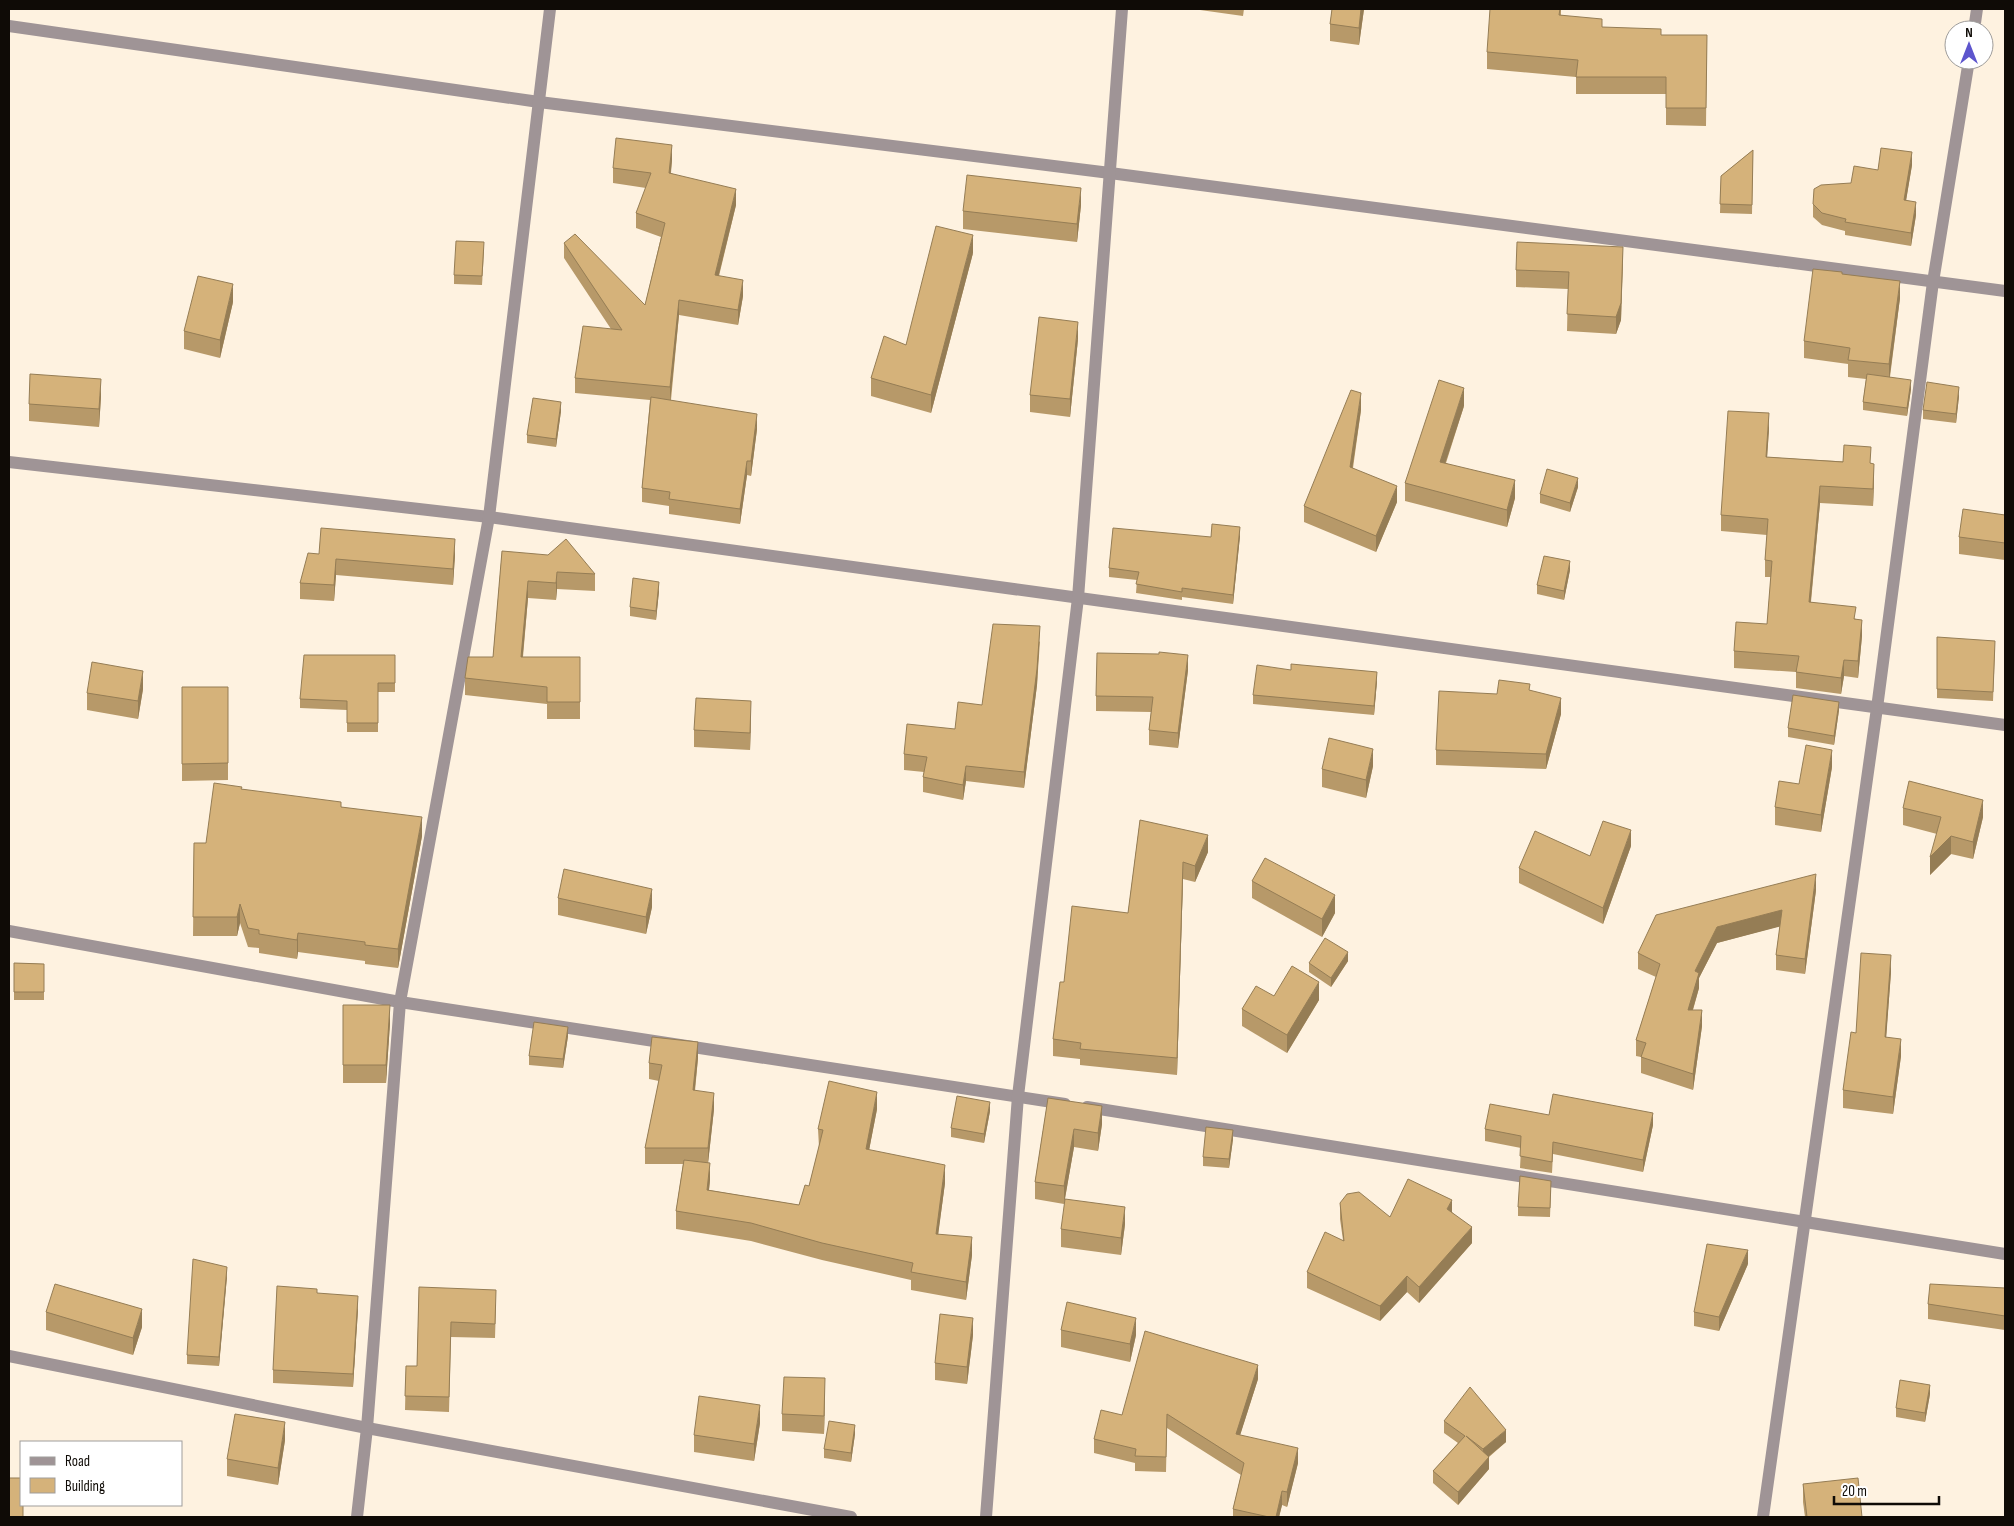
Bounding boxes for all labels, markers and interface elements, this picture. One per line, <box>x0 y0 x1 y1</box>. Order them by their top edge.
north arrow <box>1944 20 1994 70</box>
text: N <box>1965 24 1973 41</box>
legend <box>20 1441 182 1506</box>
text: Road <box>65 1452 90 1471</box>
scale bar <box>1834 1474 1939 1506</box>
text: Building <box>65 1477 105 1496</box>
text: 20 m <box>1842 1482 1867 1501</box>

